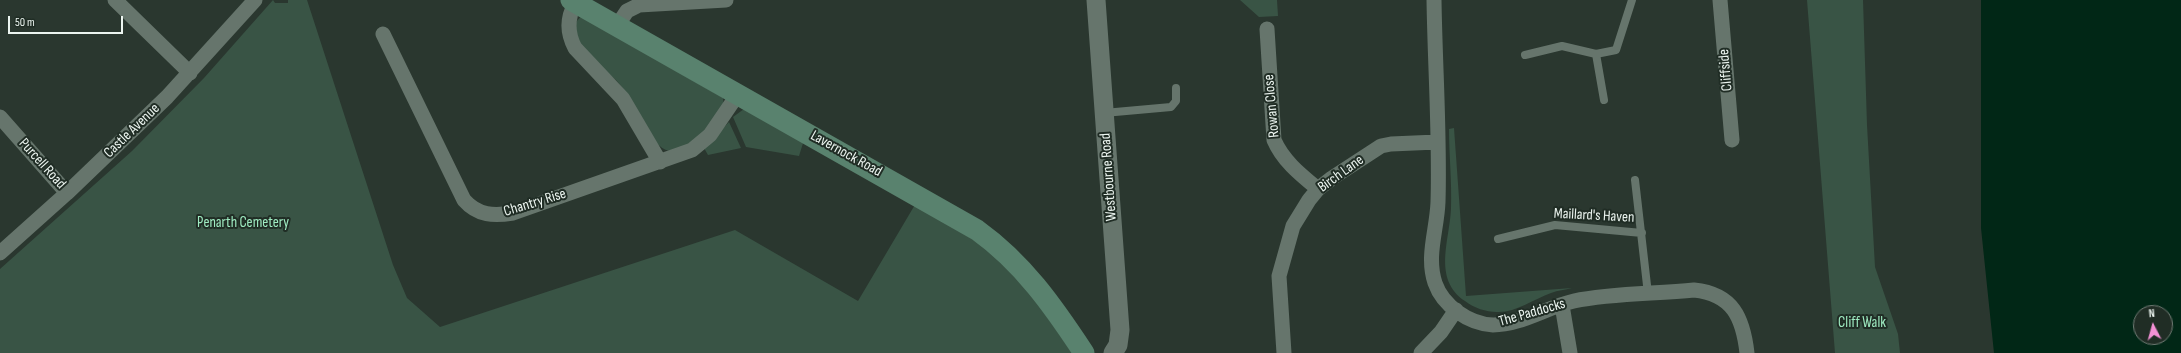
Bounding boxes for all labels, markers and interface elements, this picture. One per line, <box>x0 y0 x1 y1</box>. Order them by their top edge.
scale bar <box>10 8 125 34</box>
text: 50 m <box>15 15 35 30</box>
street label: Cliffside <box>1715 48 1737 92</box>
street label: Rowan Close <box>1260 74 1284 138</box>
street label: Castle Avenue <box>100 100 164 162</box>
street label: Lavernock Road <box>807 127 885 181</box>
street label: Westbourne Road <box>1097 132 1121 222</box>
street label: Purcell Road <box>15 135 69 193</box>
street label: Birch Lane <box>1315 151 1367 197</box>
street label: Chantry Rise <box>502 185 568 221</box>
street label: Maillard's Haven <box>1553 205 1635 227</box>
park label: Penarth Cemetery <box>197 214 289 232</box>
street label: The Paddocks <box>1497 295 1567 331</box>
north arrow <box>2133 305 2173 345</box>
text: N <box>2148 307 2155 320</box>
park label: Cliff Walk <box>1838 314 1886 332</box>

